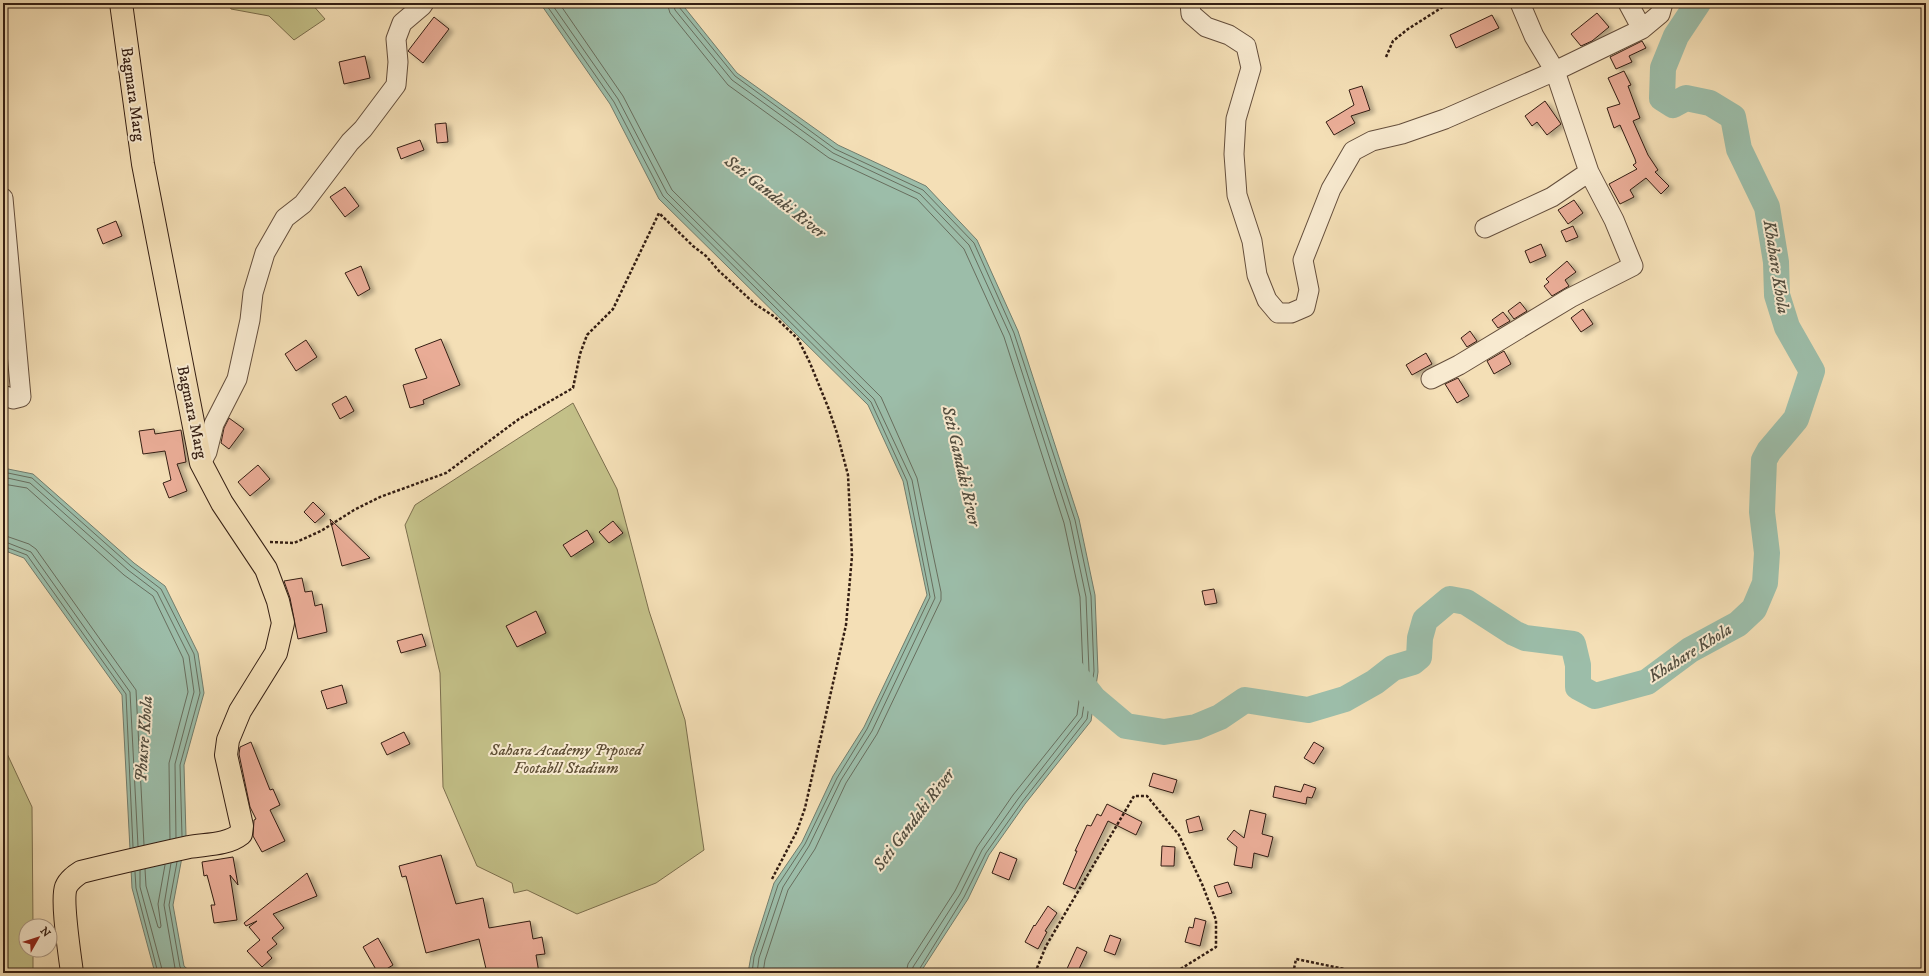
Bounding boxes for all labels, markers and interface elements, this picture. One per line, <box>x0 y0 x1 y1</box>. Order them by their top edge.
street label: Bagmara Marg <box>116 46 150 143</box>
water label: Seti Gandaki River <box>719 150 832 245</box>
water label: Khahare Khola <box>1758 217 1794 316</box>
street label: Bagmara Marg <box>172 364 212 461</box>
water label: Seti Gandaki River <box>936 403 986 530</box>
water label: Khahare Khola <box>1643 619 1736 688</box>
water label: Phusre Khola <box>130 695 158 783</box>
park label: Sahara Academy Prposed Footabll Stadium <box>489 740 644 778</box>
water label: Seti Gandaki River <box>868 763 961 876</box>
north arrow <box>18 918 58 958</box>
text: N <box>37 924 53 940</box>

